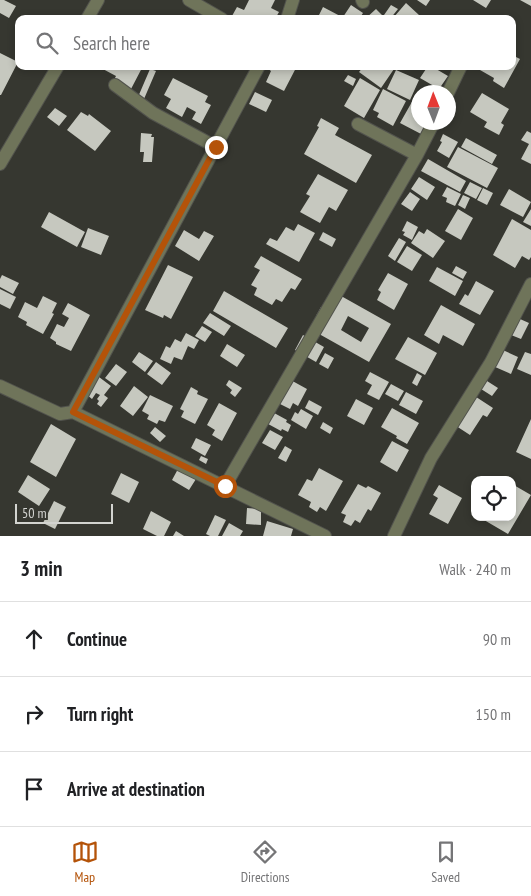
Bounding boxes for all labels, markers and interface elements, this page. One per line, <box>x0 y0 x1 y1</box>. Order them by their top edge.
search box <box>15 15 516 70</box>
icon: search <box>33 29 61 57</box>
text: Search here <box>73 31 150 55</box>
north arrow <box>411 85 456 130</box>
route end <box>205 136 228 159</box>
route start <box>214 475 237 498</box>
map controls <box>471 476 516 521</box>
button: locate <box>471 476 516 521</box>
scale bar <box>15 501 112 524</box>
text: 50 m <box>22 504 47 522</box>
text: 3 min <box>20 555 62 582</box>
text: Walk · 240 m <box>439 559 511 579</box>
icon: ahead <box>20 625 48 653</box>
text: Continue <box>67 627 127 651</box>
text: 90 m <box>483 629 511 649</box>
icon: right <box>20 700 48 728</box>
text: Turn right <box>67 702 133 726</box>
text: 150 m <box>476 704 511 724</box>
icon: arrive <box>20 775 48 803</box>
text: Arrive at destination <box>67 777 205 801</box>
tab: Map <box>71 838 99 886</box>
tab: Directions <box>241 838 289 886</box>
tab: Saved <box>431 838 460 886</box>

